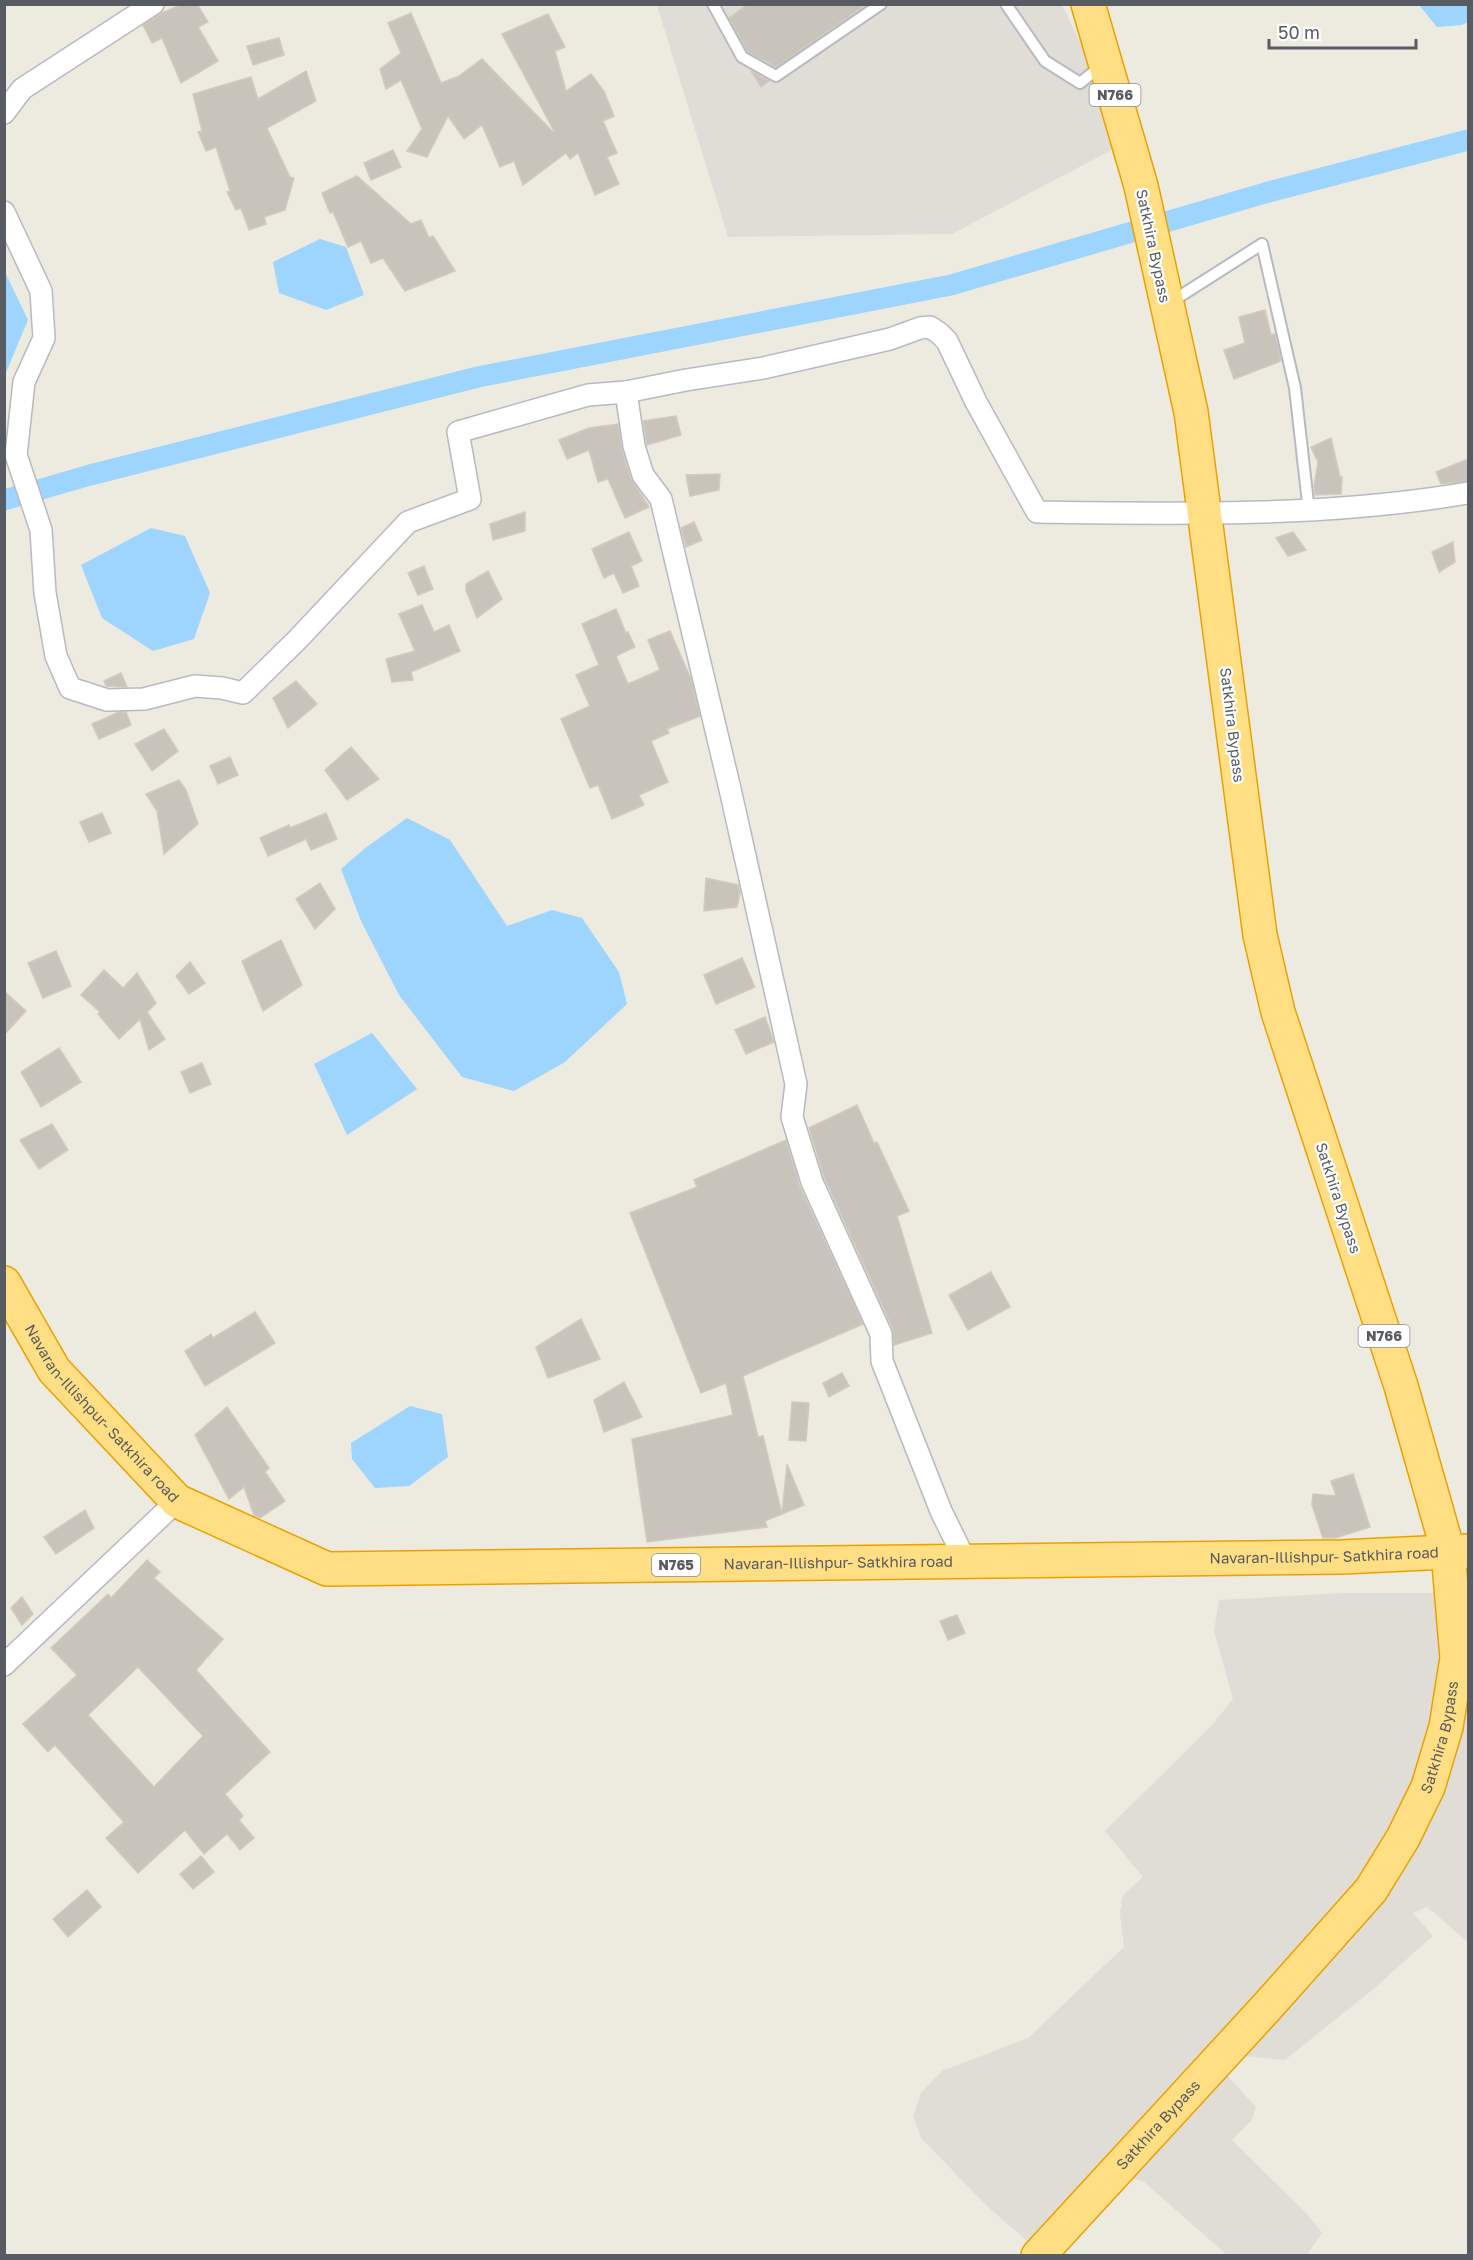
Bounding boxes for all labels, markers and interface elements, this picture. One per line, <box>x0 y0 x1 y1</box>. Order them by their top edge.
scale bar <box>1269 12 1416 50</box>
text: 50 m <box>1278 21 1320 43</box>
road number: N766 <box>1090 84 1140 106</box>
street label: Satkhira Bypass <box>1133 187 1175 304</box>
street label: Satkhira Bypass <box>1217 666 1249 783</box>
street label: Satkhira Bypass <box>1313 1140 1365 1255</box>
street label: Navaran-Illishpur- Satkhira road <box>22 1321 183 1506</box>
road number: N766 <box>1358 1325 1410 1347</box>
street label: Navaran-Illishpur- Satkhira road <box>1209 1542 1439 1567</box>
street label: Navaran-Illishpur- Satkhira road <box>723 1552 953 1572</box>
road number: N765 <box>652 1554 700 1576</box>
street label: Satkhira Bypass <box>1416 1679 1461 1796</box>
street label: Satkhira Bypass <box>1112 2076 1204 2173</box>

